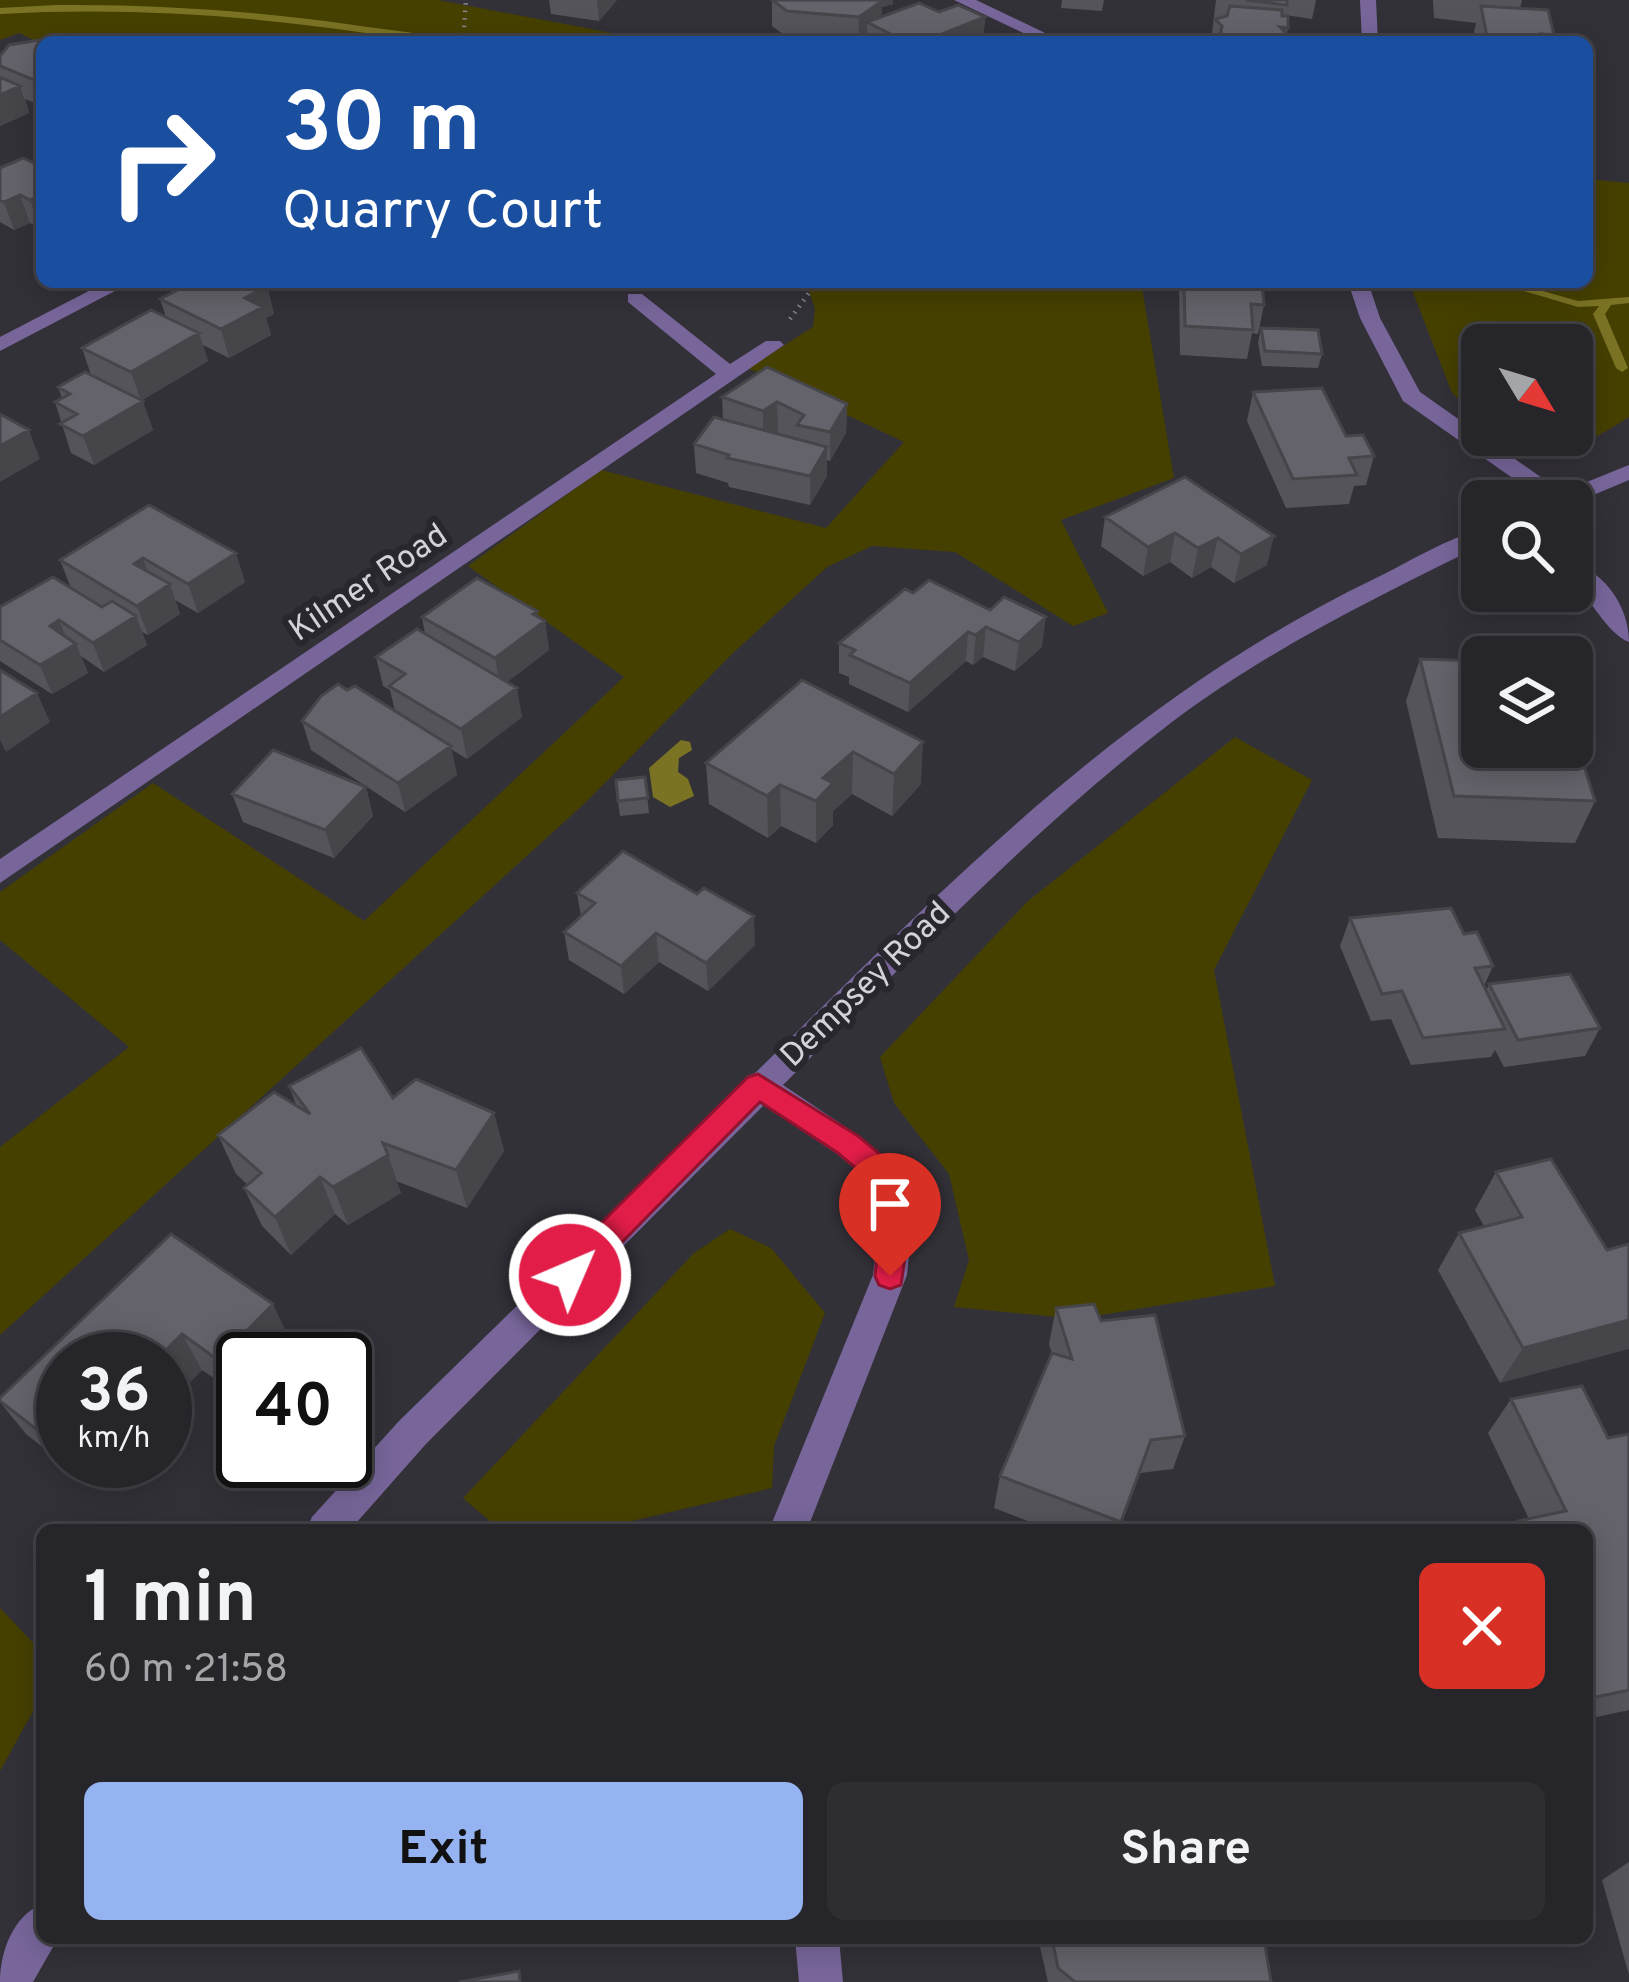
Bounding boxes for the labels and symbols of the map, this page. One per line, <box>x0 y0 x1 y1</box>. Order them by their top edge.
north arrow <box>1461 324 1593 456</box>
street label: Kilmer Road <box>282 516 457 653</box>
street label: Dempsey Road <box>773 894 961 1078</box>
pin <box>839 1153 941 1276</box>
position arrow <box>507 1212 633 1338</box>
speed limit sign: 40 <box>216 1332 372 1488</box>

